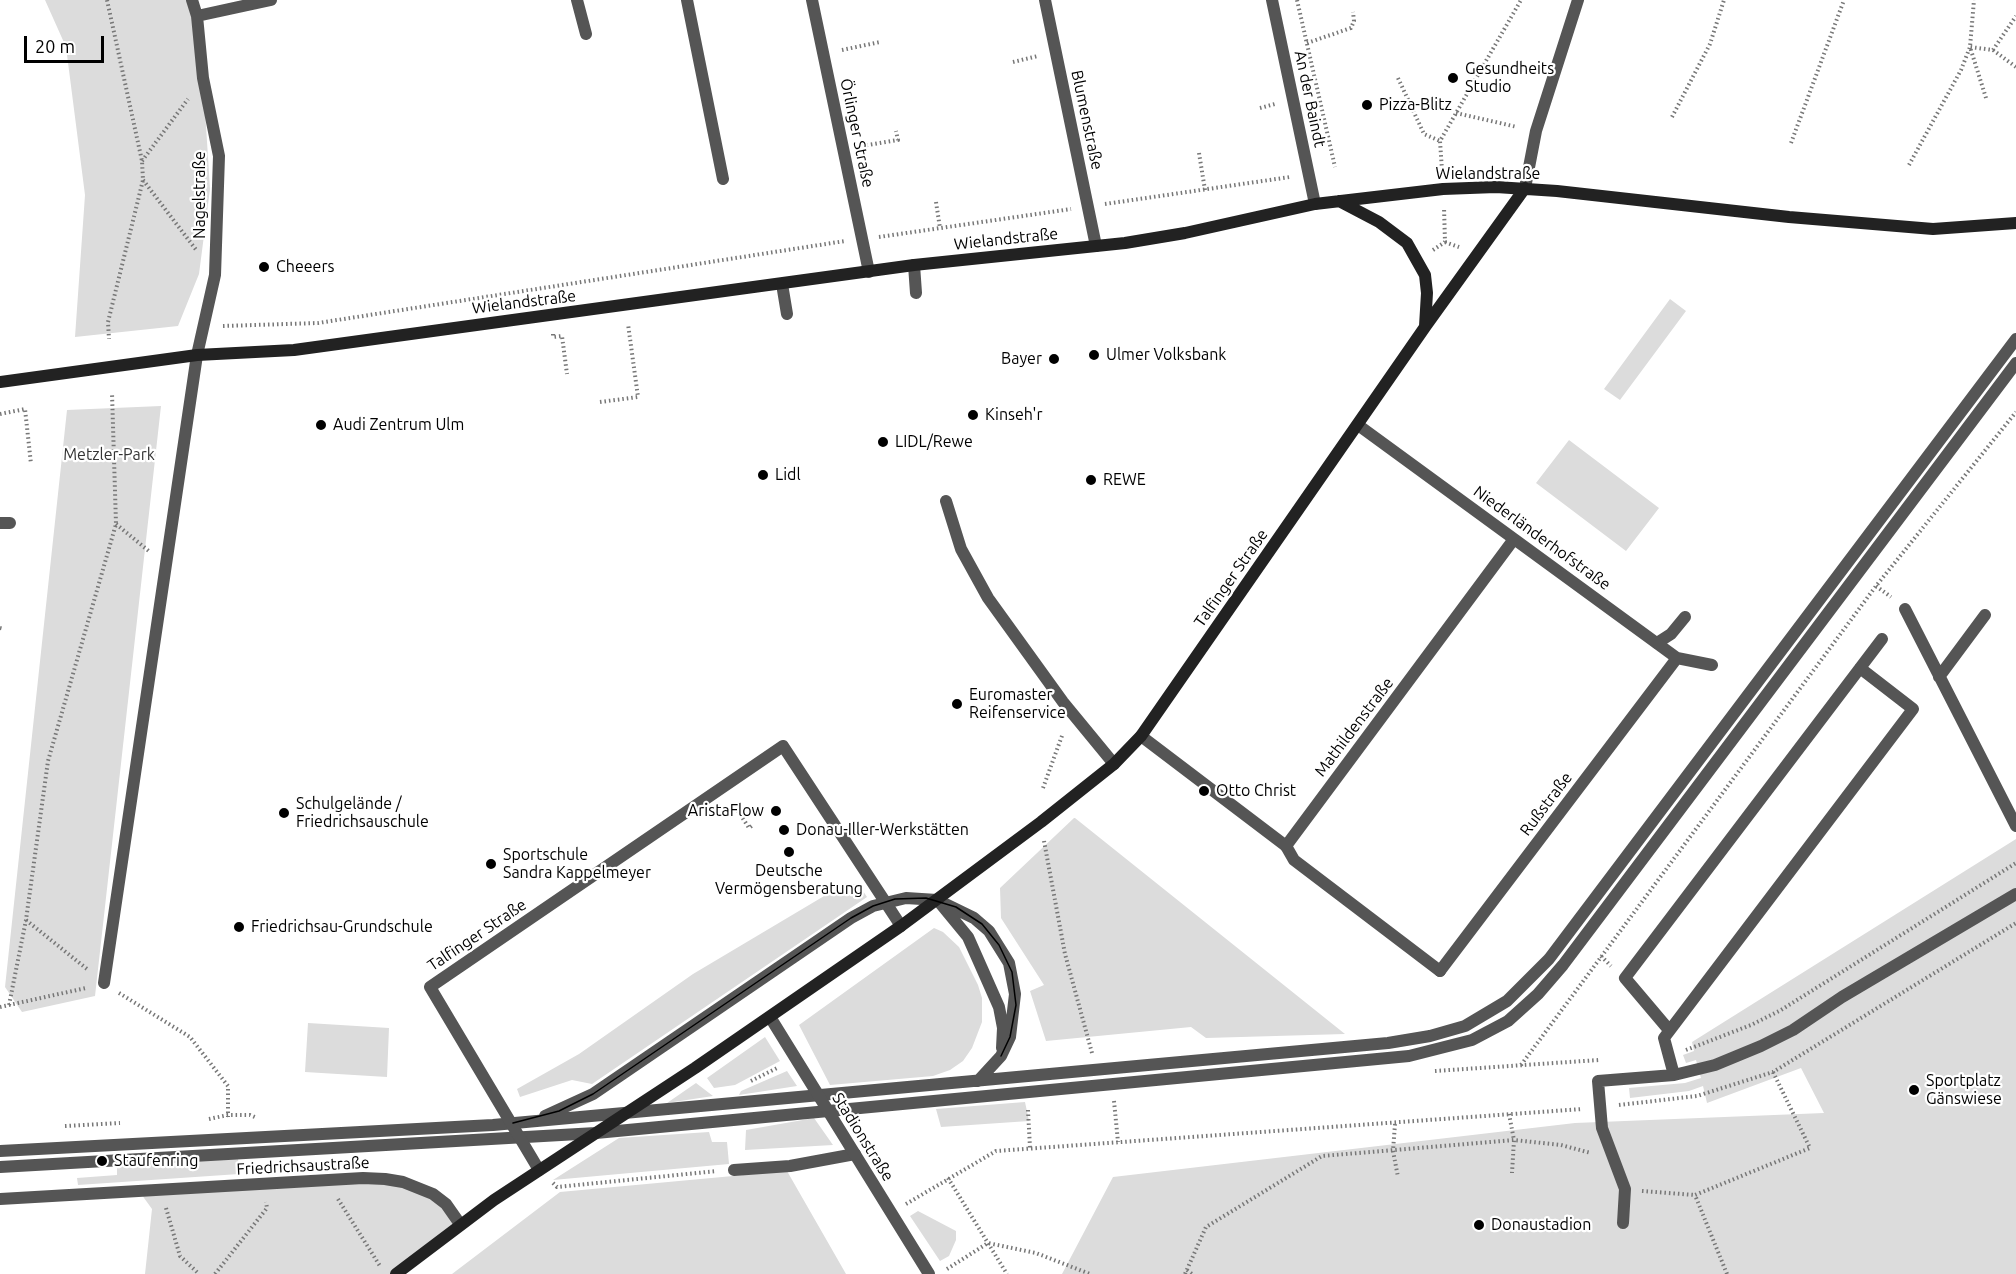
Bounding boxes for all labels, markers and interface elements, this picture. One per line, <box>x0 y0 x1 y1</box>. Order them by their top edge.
scale bar <box>27 24 106 62</box>
text: 20 m <box>35 36 75 56</box>
street label: An der Baindt <box>1290 49 1330 149</box>
place label: Gesundheits Studio <box>1465 59 1554 97</box>
street label: Blumenstraße <box>1067 68 1107 172</box>
marker: Gesundheits Studio <box>1446 71 1460 85</box>
street label: Örlinger Straße <box>836 77 878 189</box>
place label: Pizza-Blitz <box>1379 95 1452 115</box>
marker: Pizza-Blitz <box>1360 98 1374 112</box>
street label: Nagelstraße <box>190 151 210 239</box>
street label: Wielandstraße <box>1436 164 1540 184</box>
street label: Wielandstraße <box>953 224 1059 254</box>
place label: Cheeers <box>276 257 334 277</box>
marker: Cheeers <box>257 260 271 274</box>
street label: Wielandstraße <box>471 286 577 318</box>
place label: Ulmer Volksbank <box>1106 345 1226 365</box>
marker: Ulmer Volksbank <box>1087 348 1101 362</box>
place label: Bayer <box>1001 349 1042 369</box>
marker: Bayer <box>1047 352 1061 366</box>
place label: Kinseh'r <box>985 405 1043 425</box>
marker: Kinseh'r <box>966 408 980 422</box>
place label: Audi Zentrum Ulm <box>333 415 464 435</box>
marker: Audi Zentrum Ulm <box>314 418 328 432</box>
place label: LIDL/Rewe <box>895 432 973 452</box>
marker: LIDL/Rewe <box>876 435 890 449</box>
park label: Metzler-Park <box>63 445 155 465</box>
place label: Lidl <box>775 465 801 485</box>
marker: Lidl <box>756 468 770 482</box>
place label: REWE <box>1103 470 1146 490</box>
marker: REWE <box>1084 473 1098 487</box>
street label: Niederländerhofstraße <box>1470 482 1614 594</box>
street label: Talfinger Straße <box>1190 525 1272 631</box>
street label: Mathildenstraße <box>1311 674 1397 780</box>
place label: Euromaster Reifenservice <box>969 685 1066 723</box>
marker: Euromaster Reifenservice <box>950 697 964 711</box>
street label: Rußstraße <box>1516 768 1576 840</box>
place label: Otto Christ <box>1216 781 1296 801</box>
marker: Otto Christ <box>1197 784 1211 798</box>
place label: Schulgelände / Friedrichsauschule <box>296 794 429 832</box>
place label: AristaFlow <box>688 801 764 821</box>
marker: AristaFlow <box>769 804 783 818</box>
marker: Schulgelände / Friedrichsauschule <box>277 806 291 820</box>
place label: Donau-Iller-Werkstätten <box>796 820 969 840</box>
marker: Donau-Iller-Werkstätten <box>777 823 791 837</box>
place label: Sportschule Sandra Kappelmeyer <box>503 845 651 883</box>
marker: Deutsche Vermögensberatung <box>782 845 796 859</box>
marker: Sportschule Sandra Kappelmeyer <box>484 857 498 871</box>
place label: Deutsche Vermögensberatung <box>715 861 863 899</box>
street label: Talfinger Straße <box>424 895 530 975</box>
place label: Friedrichsau-Grundschule <box>251 917 433 937</box>
marker: Friedrichsau-Grundschule <box>232 920 246 934</box>
place label: Sportplatz Gänswiese <box>1926 1071 2002 1109</box>
marker: Sportplatz Gänswiese <box>1907 1083 1921 1097</box>
street label: Stadionstraße <box>828 1089 898 1185</box>
place label: Staufenring <box>114 1151 198 1171</box>
street label: Friedrichsaustraße <box>236 1153 370 1179</box>
marker: Staufenring <box>95 1154 109 1168</box>
place label: Donaustadion <box>1491 1215 1591 1235</box>
marker: Donaustadion <box>1472 1218 1486 1232</box>

